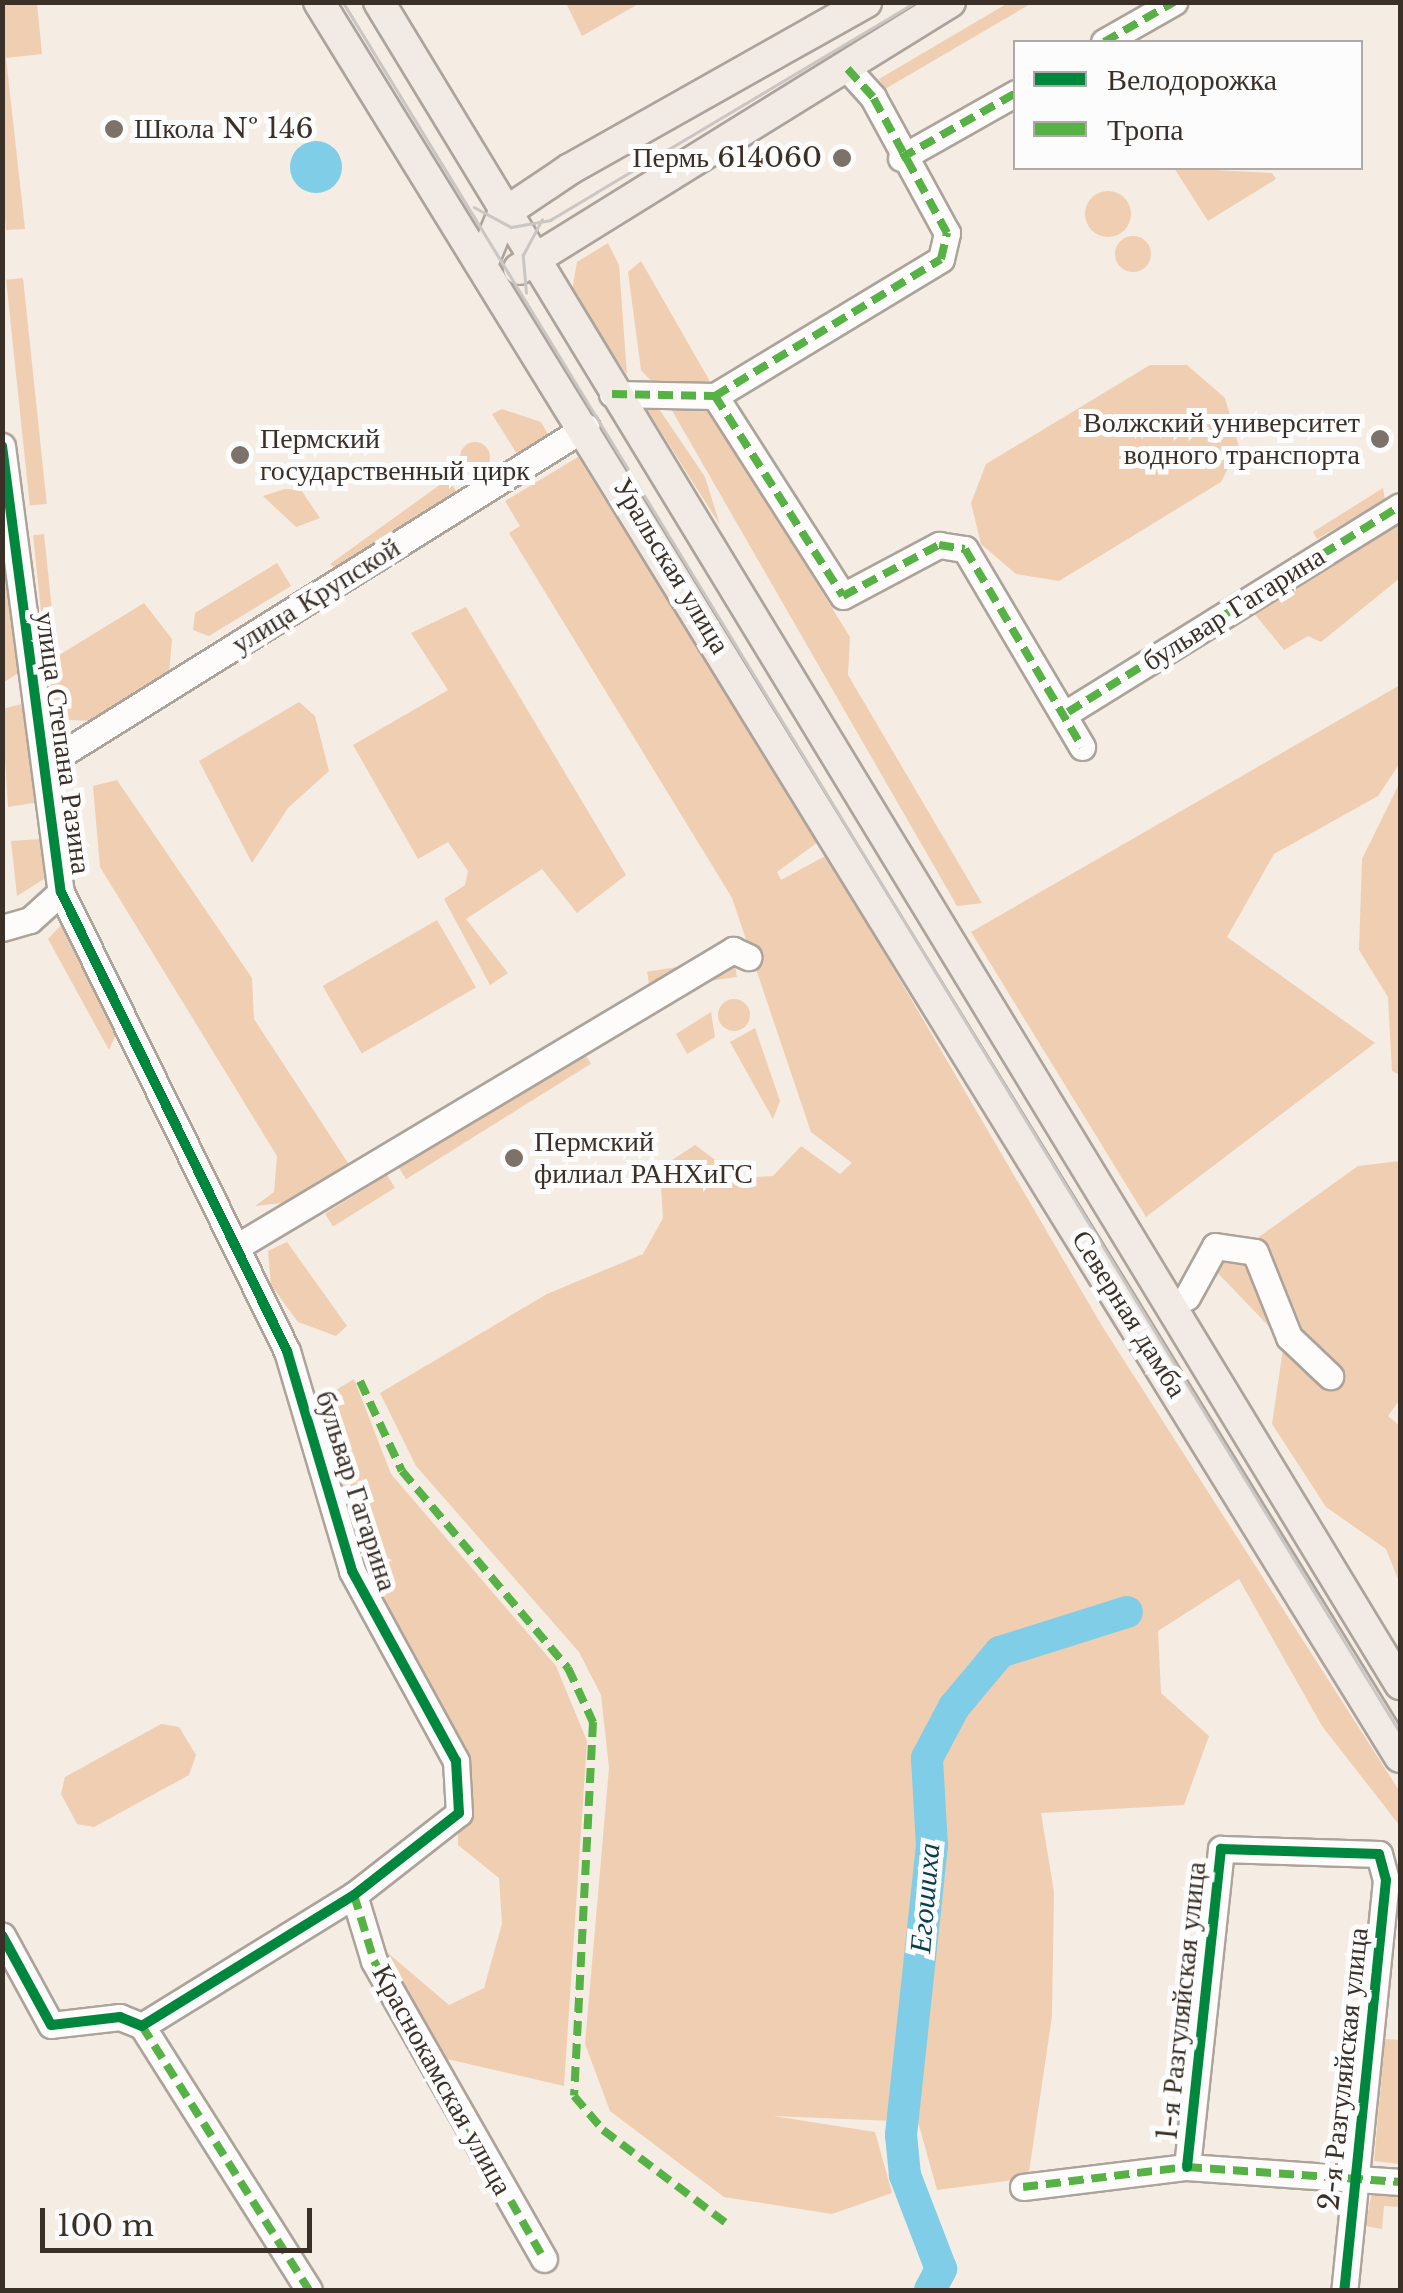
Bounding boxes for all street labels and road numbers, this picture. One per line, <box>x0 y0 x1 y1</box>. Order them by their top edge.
street label: Уральская улица <box>605 472 737 660</box>
street label: улица Крупской <box>226 531 406 661</box>
street label: бульвар Гагарина <box>1137 540 1331 678</box>
street label: улица Степана Разина <box>28 610 98 876</box>
street label: Северная дамба <box>1064 1224 1194 1404</box>
street label: бульвар Гагарина <box>308 1387 404 1595</box>
street label: 1-я Разгуляйская улица <box>1151 1860 1213 2142</box>
street label: 2-я Разгуляйская улица <box>1312 1926 1376 2212</box>
street label: Краснокамская улица <box>365 1959 519 2201</box>

